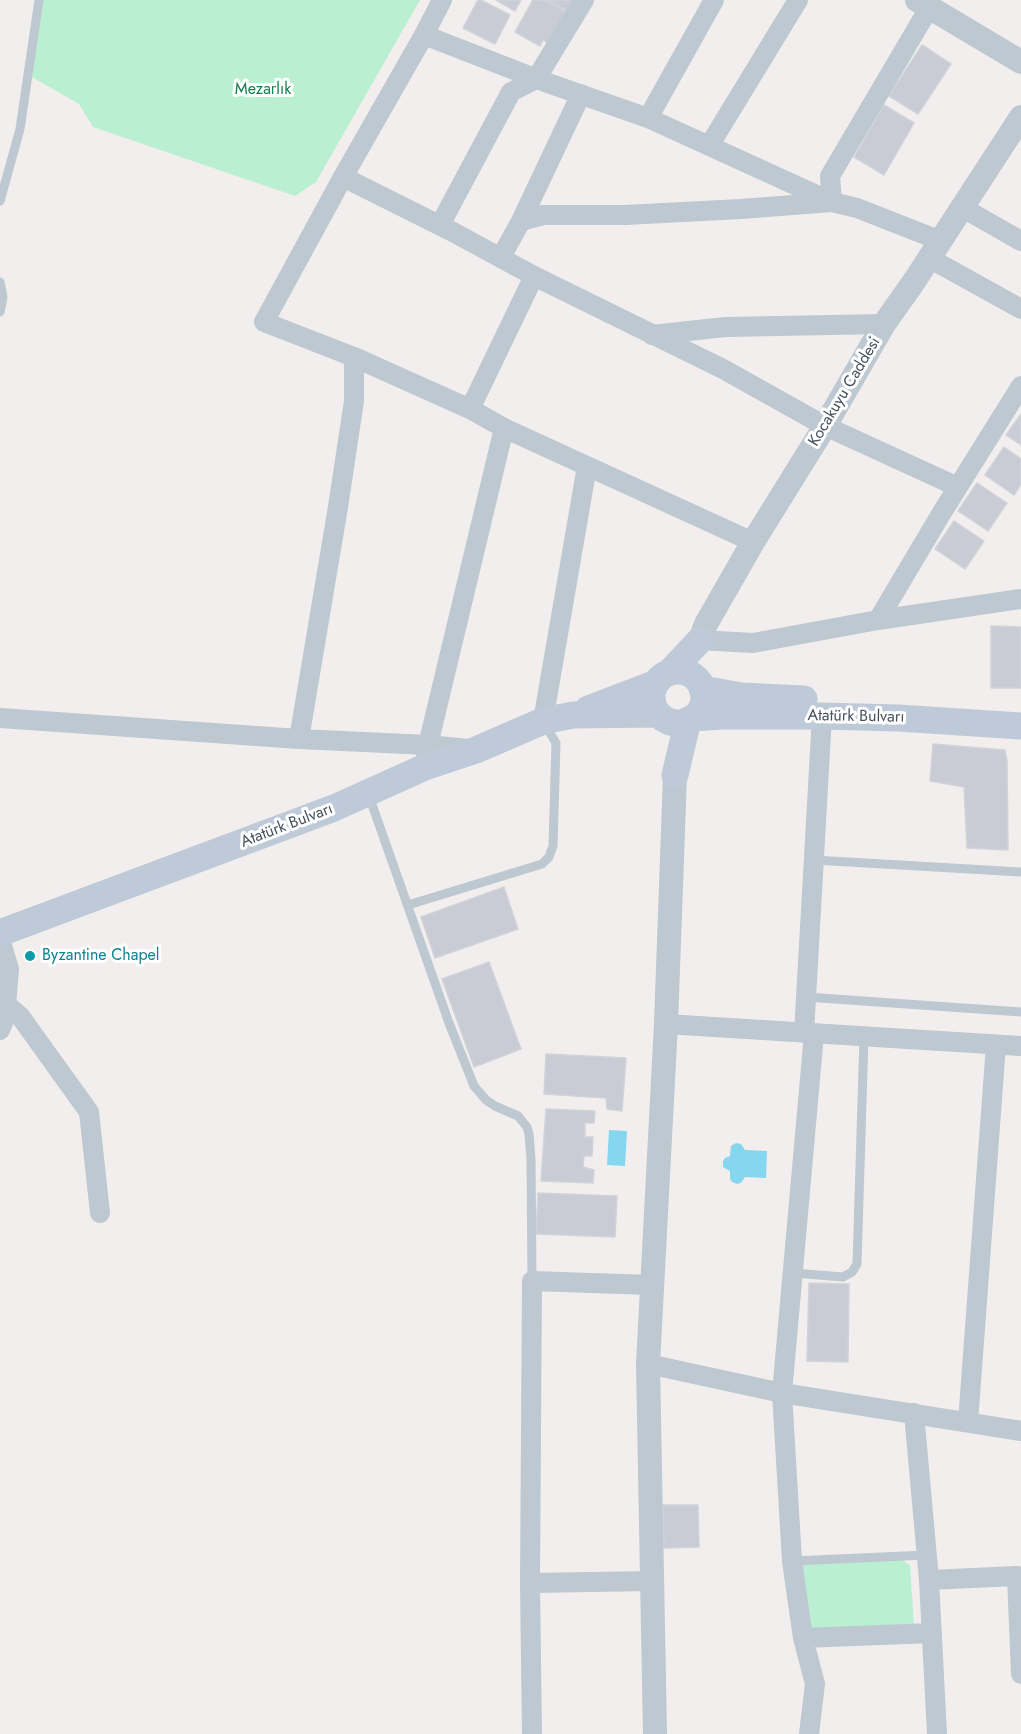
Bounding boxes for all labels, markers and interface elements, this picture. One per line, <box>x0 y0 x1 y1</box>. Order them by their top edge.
park label: Mezarlık <box>235 80 291 100</box>
street label: Kocakuyu Caddesi <box>805 334 885 450</box>
street label: Atatürk Bulvarı <box>807 707 905 727</box>
street label: Atatürk Bulvarı <box>238 800 336 852</box>
place label: Byzantine Chapel <box>42 946 159 966</box>
marker: Byzantine Chapel <box>23 949 37 963</box>

